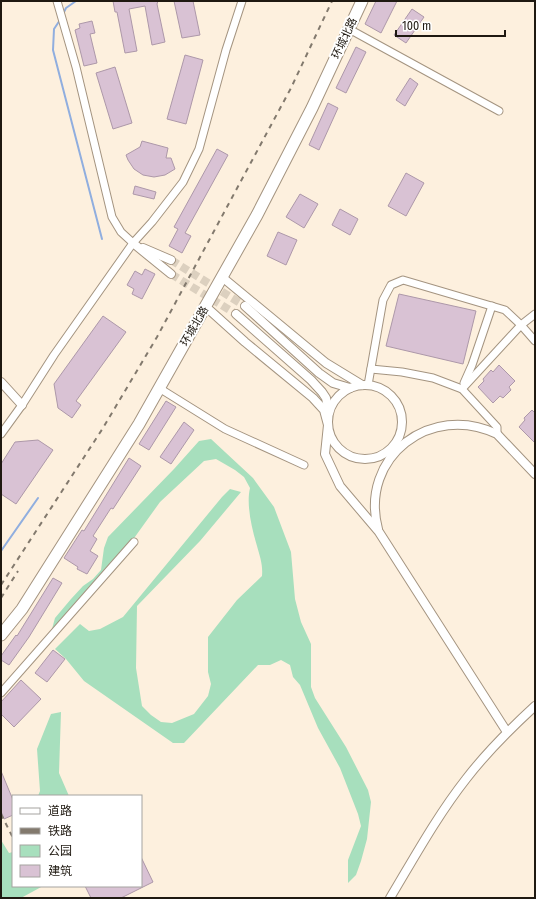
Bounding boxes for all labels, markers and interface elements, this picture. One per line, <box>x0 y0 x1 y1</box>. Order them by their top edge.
scale bar <box>396 12 505 38</box>
street label: 环城北路 <box>329 16 360 61</box>
text: 100 m <box>402 19 431 33</box>
street label: 环城北路 <box>178 304 211 349</box>
legend <box>12 795 142 887</box>
text: 道路 <box>48 804 72 818</box>
text: 铁路 <box>48 824 72 838</box>
text: 公园 <box>48 844 72 858</box>
text: 建筑 <box>48 864 72 878</box>

